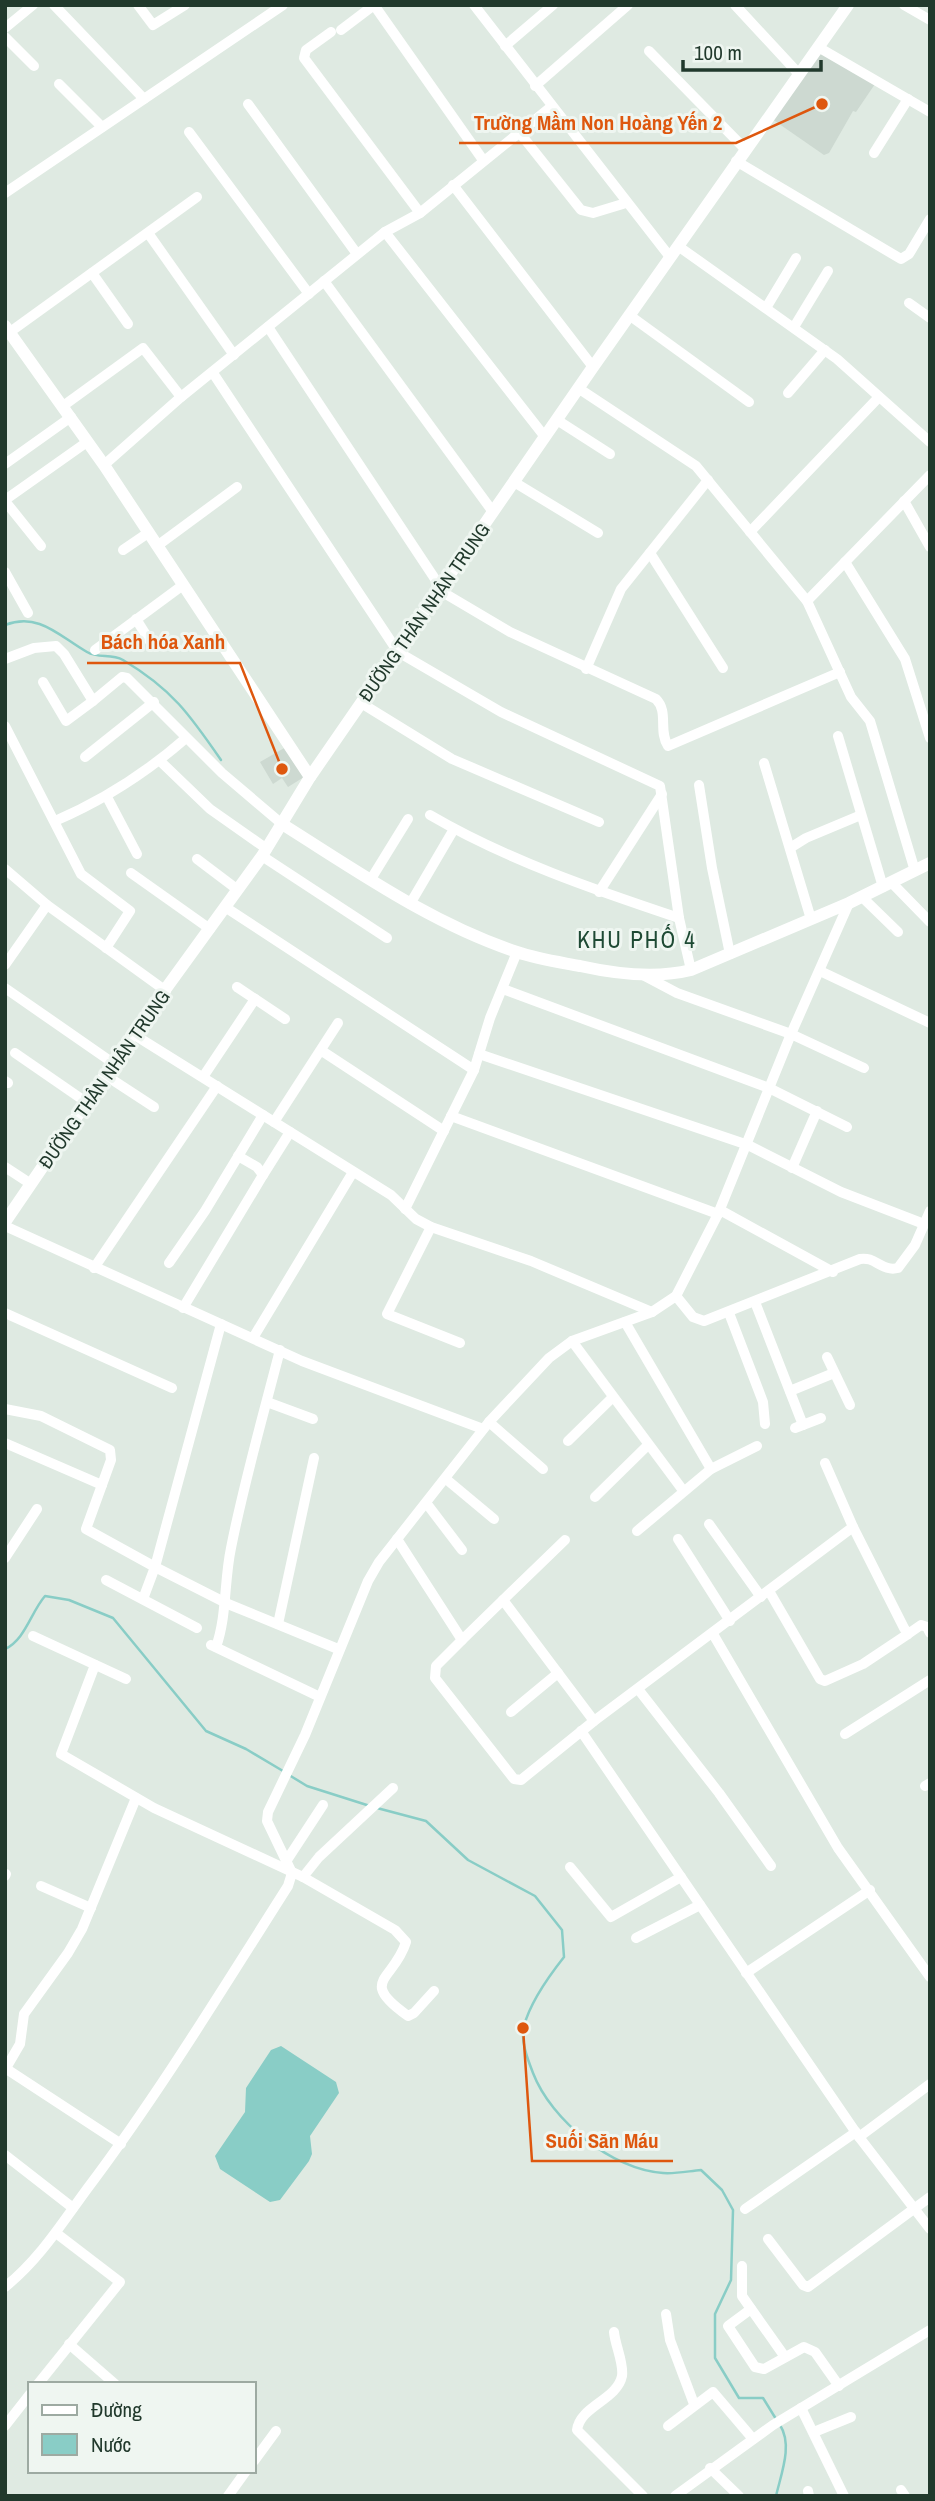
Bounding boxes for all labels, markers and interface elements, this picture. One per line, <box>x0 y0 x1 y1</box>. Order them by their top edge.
scale bar <box>683 28 821 72</box>
text: 100 m <box>694 38 742 67</box>
callout: Trường Mầm Non Hoàng Yến 2 <box>459 101 736 143</box>
text: Trường Mầm Non Hoàng Yến 2 <box>474 108 722 137</box>
street label: ĐƯỜNG THÂN NHÂN TRUNG <box>352 518 496 706</box>
callout: Bách hóa Xanh <box>87 621 240 663</box>
text: Bách hóa Xanh <box>101 627 225 656</box>
district label: KHU PHỐ 4 <box>577 924 697 955</box>
street label: ĐƯỜNG THÂN NHÂN TRUNG <box>32 985 176 1173</box>
callout: Suối Săn Máu <box>532 2119 673 2161</box>
text: Suối Săn Máu <box>546 2126 658 2155</box>
legend <box>28 2382 256 2473</box>
text: Đường <box>91 2395 142 2424</box>
text: Nước <box>91 2430 131 2459</box>

